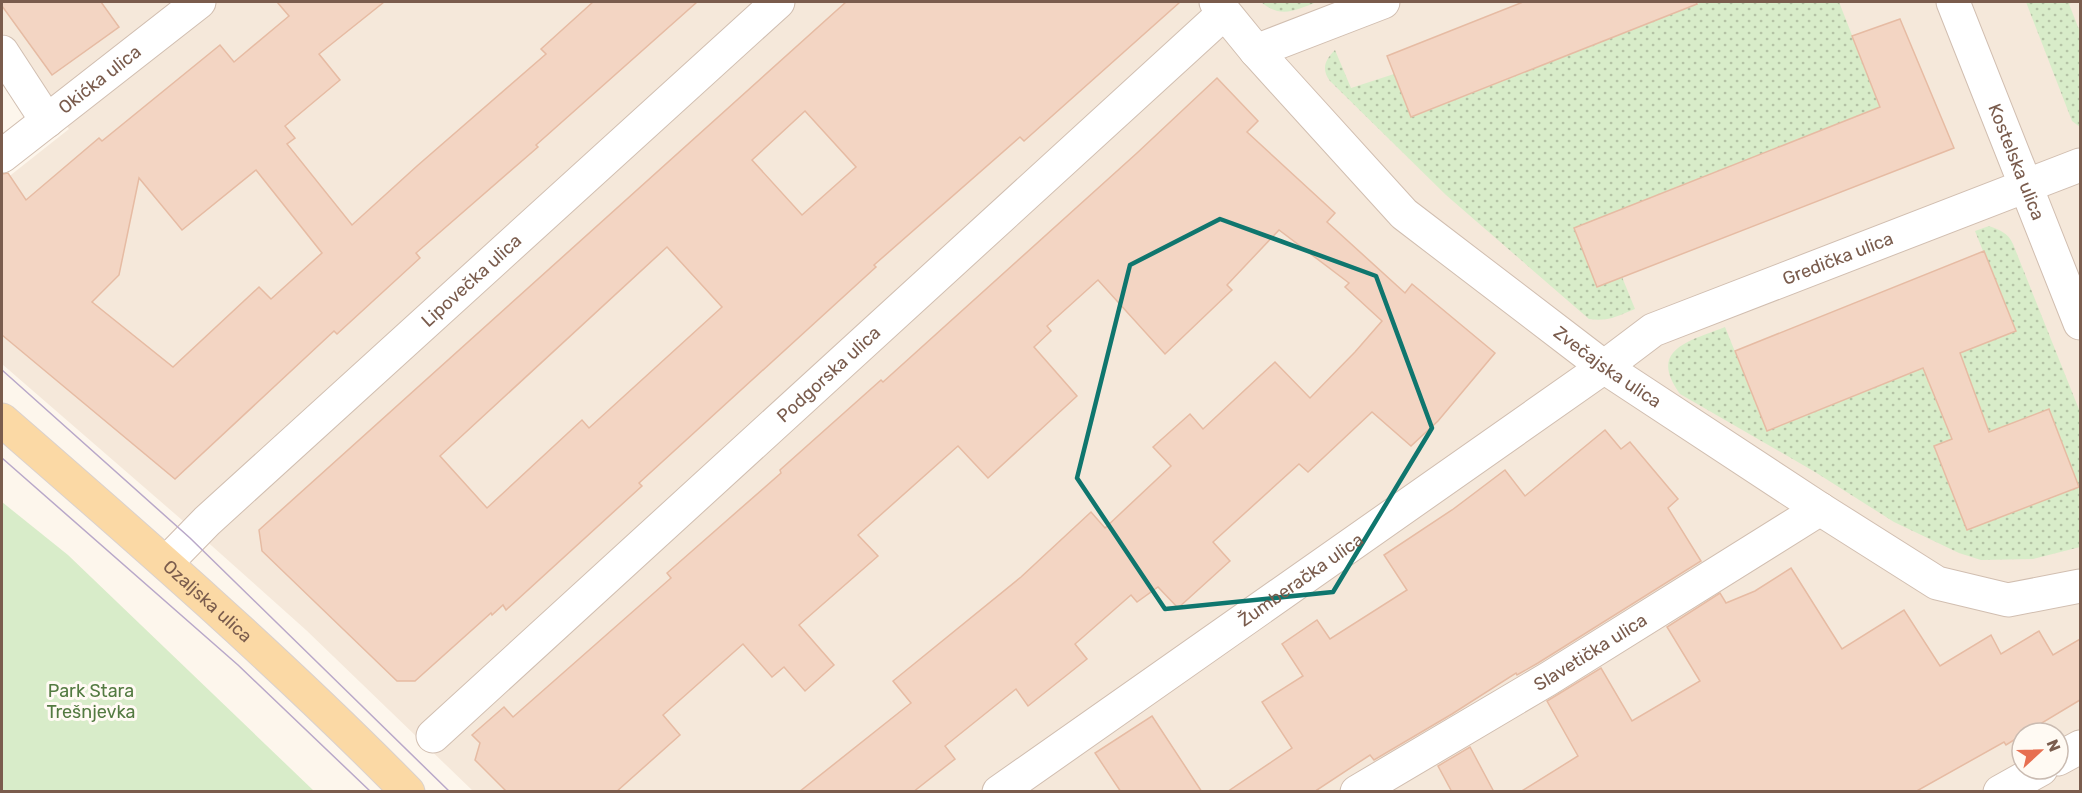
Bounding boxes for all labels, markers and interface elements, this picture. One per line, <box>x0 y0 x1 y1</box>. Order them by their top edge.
street label: Okićka ulica <box>54 41 145 119</box>
street label: Kostelska ulica <box>1983 101 2049 223</box>
street label: Gredička ulica <box>1779 227 1896 290</box>
street label: Lipovečka ulica <box>417 230 526 332</box>
street label: Zvečajska ulica <box>1549 321 1665 413</box>
street label: Podgorska ulica <box>772 322 885 427</box>
street label: Žumberačka ulica <box>1234 528 1368 631</box>
street label: Ozaljska ulica <box>158 555 257 647</box>
street label: Slavetička ulica <box>1530 609 1651 696</box>
park label: Park Stara Trešnjevka <box>46 680 136 723</box>
north arrow <box>2010 721 2070 781</box>
text: N <box>2042 737 2064 754</box>

